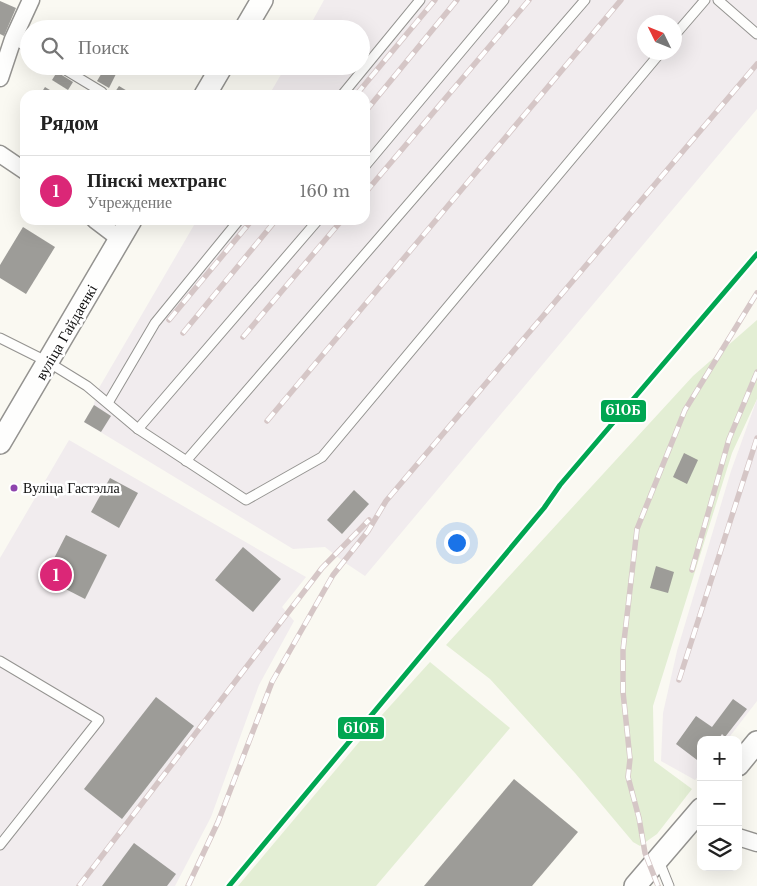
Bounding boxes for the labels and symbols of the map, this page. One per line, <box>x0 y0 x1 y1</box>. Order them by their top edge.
north arrow <box>637 15 682 60</box>
street label: вуліца Гайдаенкі <box>31 281 101 383</box>
line badge: 610Б <box>600 399 647 423</box>
text: 610Б <box>605 401 641 419</box>
place label: Вуліца Гастэлла <box>23 479 121 497</box>
marker: Вуліца Гастэлла <box>9 483 19 493</box>
your location <box>444 530 470 556</box>
pin: 1 <box>40 556 72 594</box>
line badge: 610Б <box>337 716 385 740</box>
text: 610Б <box>343 719 379 737</box>

